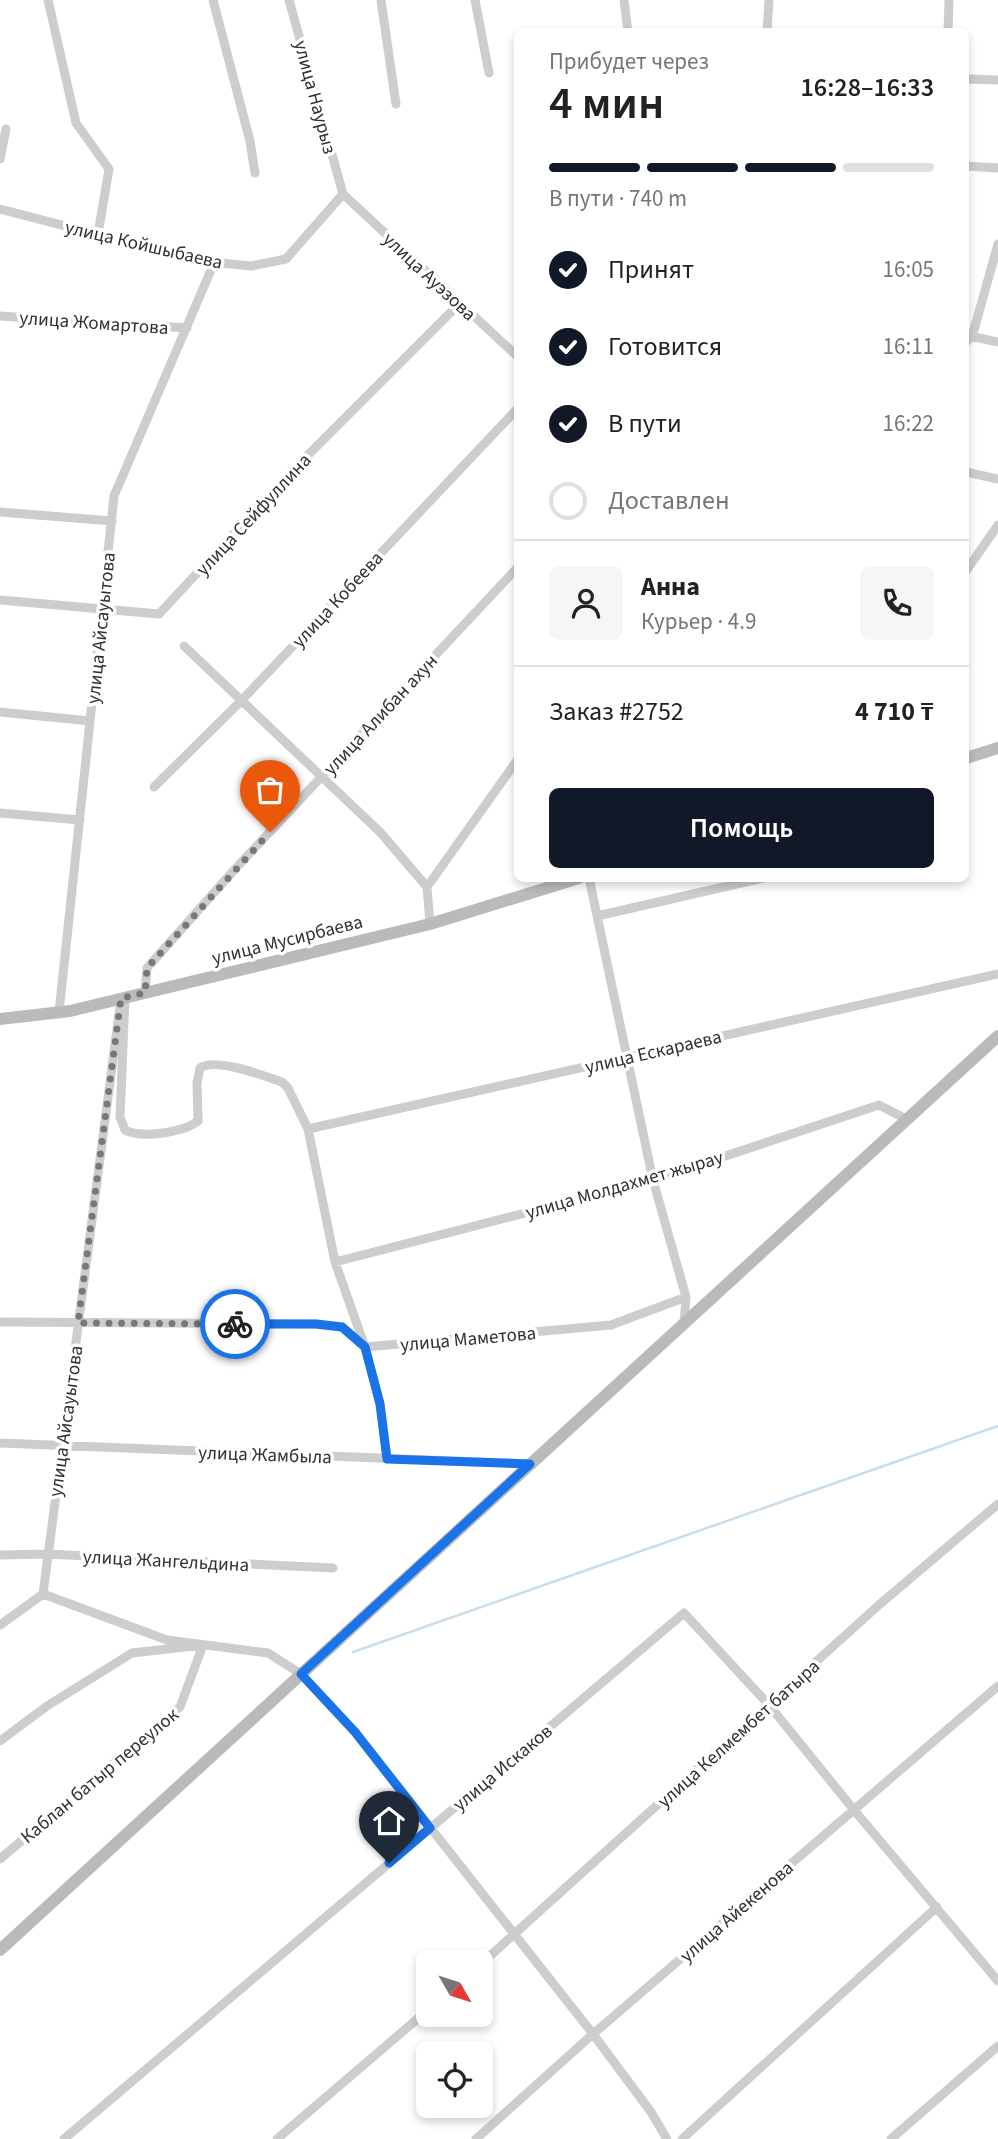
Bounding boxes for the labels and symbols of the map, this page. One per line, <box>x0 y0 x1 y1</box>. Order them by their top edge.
street label: улица Наурыз <box>286 38 343 157</box>
street label: улица Койшыбаева <box>62 214 225 277</box>
street label: улица Ауэзова <box>376 227 482 328</box>
street label: улица Жомартова <box>18 305 169 342</box>
street label: улица Сейфуллина <box>190 448 318 582</box>
street label: улица Кобеева <box>286 546 390 654</box>
street label: улица Айсауытова <box>80 551 123 705</box>
street label: улица Алибан ахун <box>318 648 444 782</box>
pin <box>240 760 300 832</box>
street label: улица Мусирбаева <box>209 909 366 972</box>
street label: улица Ескараева <box>582 1024 724 1081</box>
street label: улица Молдахмет жырау <box>522 1144 727 1227</box>
courier <box>200 1289 270 1359</box>
street label: улица Маметова <box>399 1320 537 1359</box>
street label: улица Айсауытова <box>43 1344 90 1499</box>
street label: улица Жамбыла <box>198 1440 332 1471</box>
street label: улица Жангельдина <box>82 1544 250 1579</box>
street label: улица Келмембет батыра <box>652 1654 826 1815</box>
street label: Каблан батыр переулок <box>15 1702 185 1850</box>
street label: улица Искаков <box>447 1718 559 1818</box>
pin <box>359 1791 419 1863</box>
street label: улица Айекенова <box>674 1855 800 1969</box>
north arrow <box>416 1950 494 2026</box>

